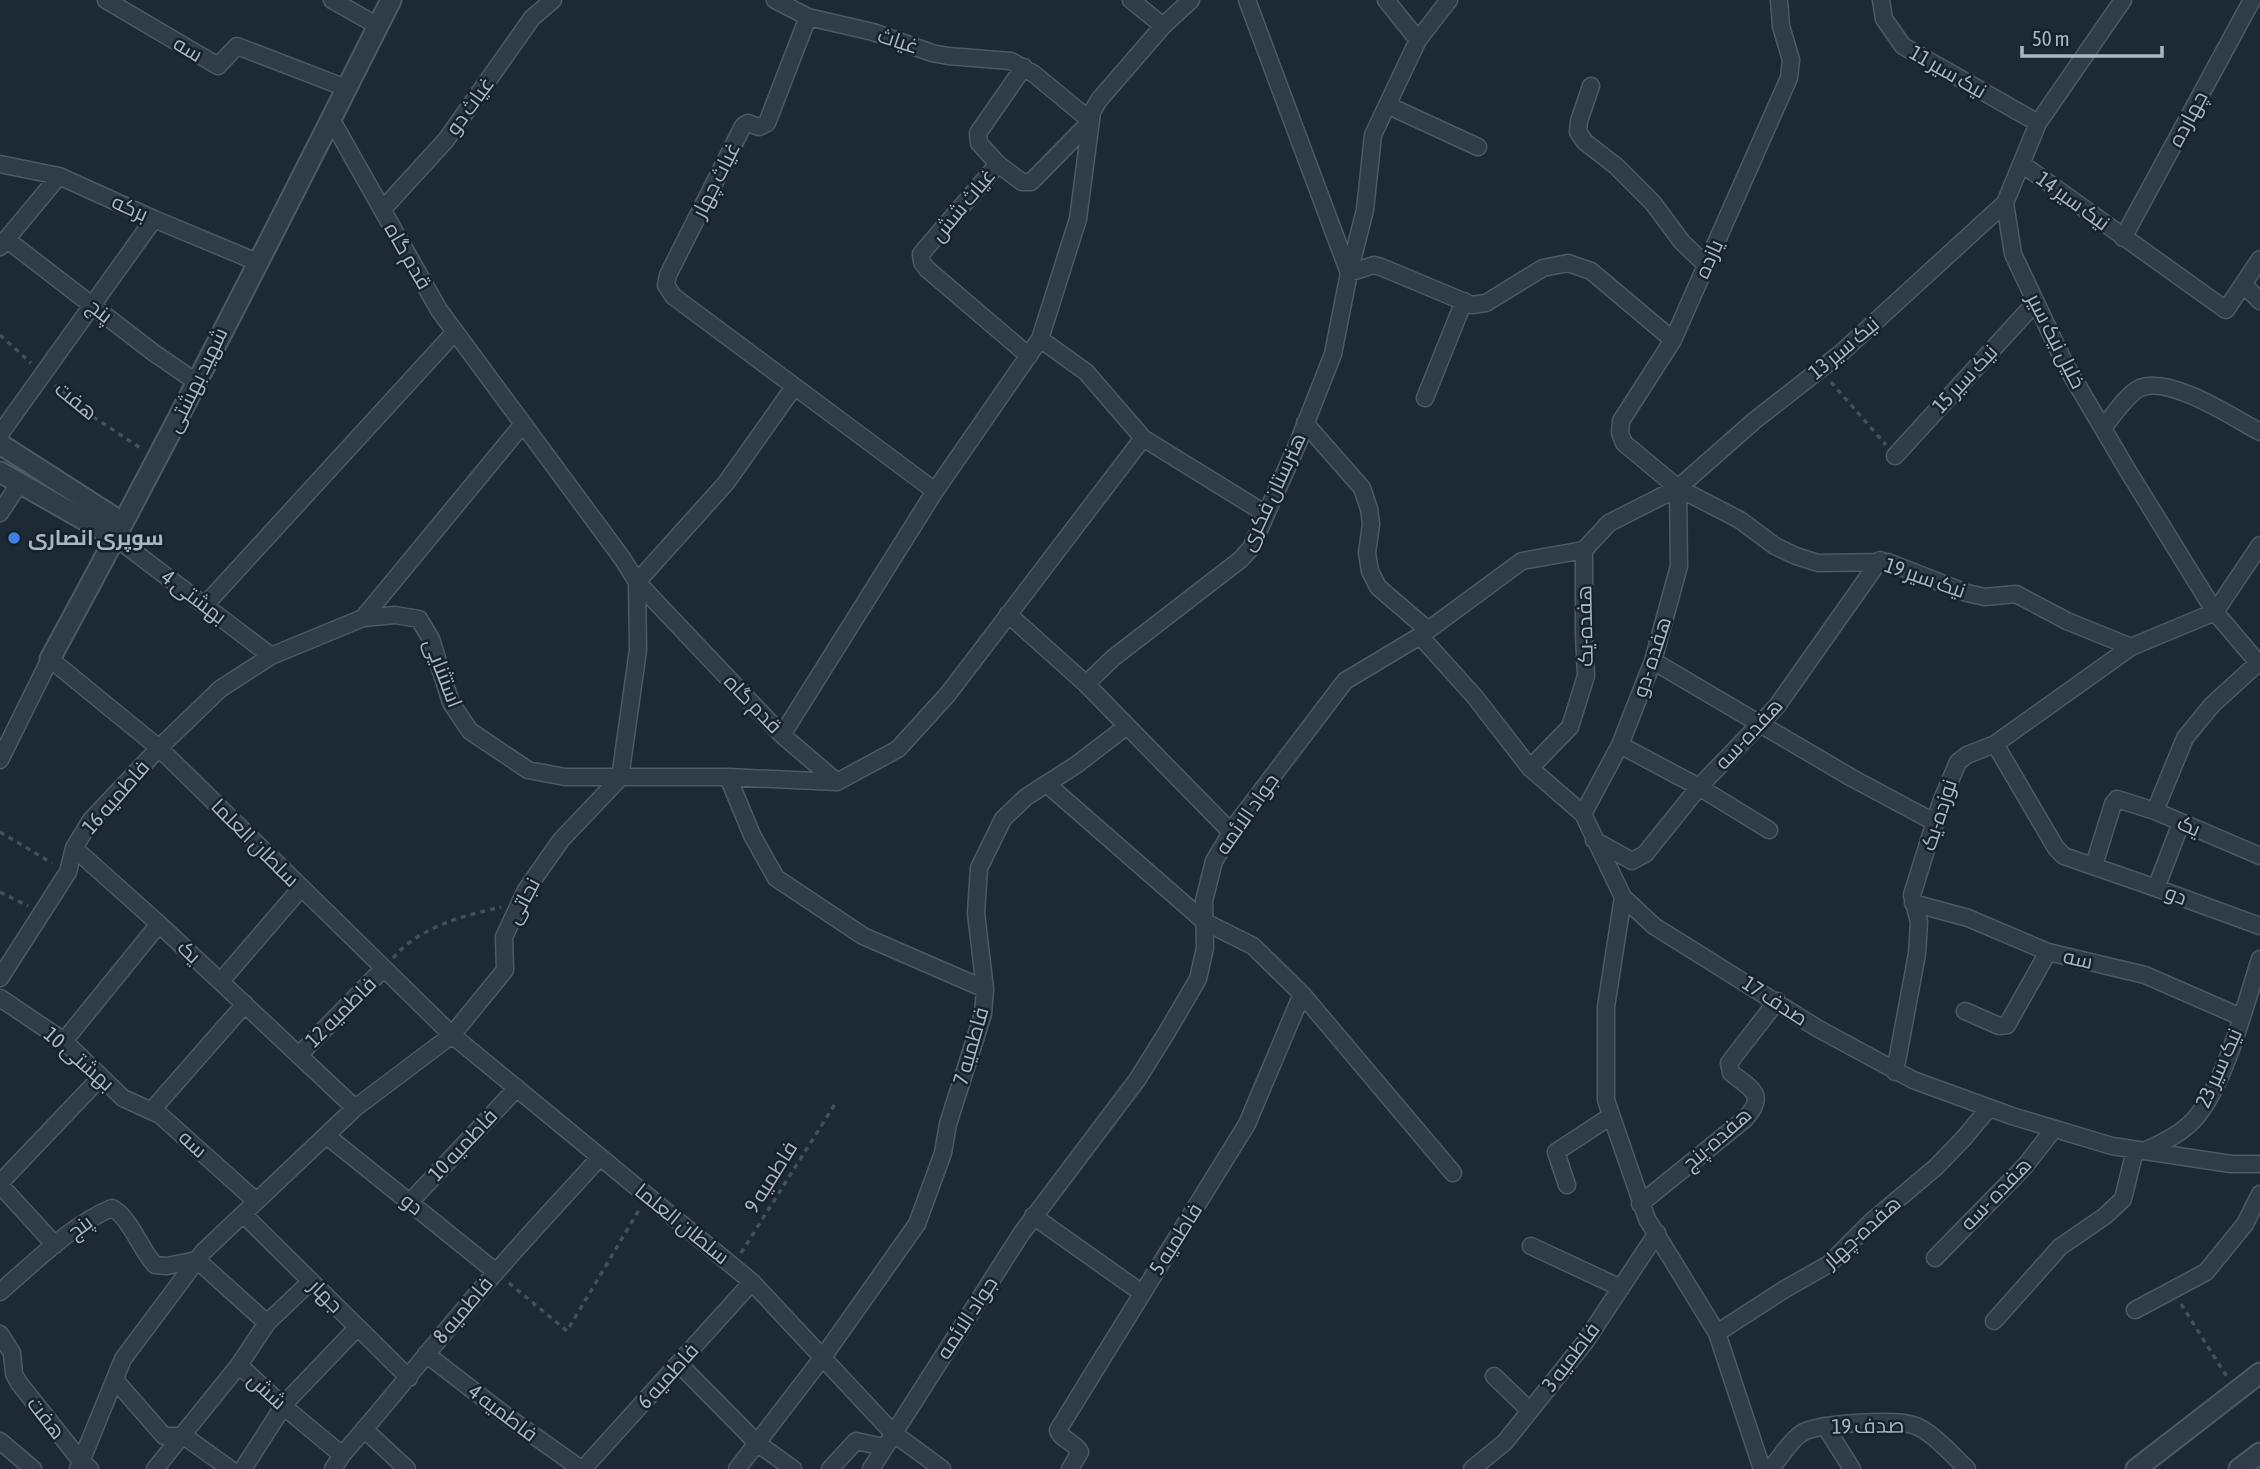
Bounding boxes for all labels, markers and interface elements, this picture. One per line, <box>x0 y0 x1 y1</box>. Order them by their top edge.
scale bar <box>2022 14 2162 58</box>
street label: غیاث <box>875 22 922 58</box>
text: 50 m <box>2032 26 2070 50</box>
street label: سه <box>170 30 207 66</box>
street label: نیک سیر 11 <box>1905 40 1991 103</box>
street label: غیاث دو <box>440 72 499 140</box>
street label: چهارده <box>2163 87 2214 152</box>
street label: غیاث چهار <box>685 138 747 224</box>
street label: غیاث شش <box>925 163 1001 247</box>
street label: نیک سیر 14 <box>2032 166 2115 235</box>
street label: برکه <box>108 189 152 227</box>
street label: قدم گاه <box>378 218 437 294</box>
street label: یازده <box>1689 235 1728 282</box>
street label: خلیل نیک سیر <box>2020 288 2091 393</box>
street label: پنج <box>82 293 118 330</box>
street label: نیک سیر 13 <box>1803 311 1884 384</box>
street label: شهید بهشتی <box>160 323 234 437</box>
street label: نیک سیر 15 <box>1927 339 2003 418</box>
street label: هفت <box>51 376 103 424</box>
street label: هنرستان فکری <box>1234 429 1312 555</box>
place label: سوپری انصاری <box>28 525 164 553</box>
marker: سوپری انصاری <box>6 530 22 546</box>
street label: نیک سیر 19 <box>1881 552 1969 603</box>
street label: بهشتی 4 <box>156 564 232 630</box>
street label: هفده-یک <box>1571 585 1597 667</box>
street label: هفده -دو <box>1627 613 1676 700</box>
street label: استثنایی <box>418 635 468 711</box>
street label: قدم گاه <box>718 669 788 740</box>
street label: هفده-سه <box>1709 693 1787 774</box>
street label: فاطمیه 16 <box>77 755 154 838</box>
street label: جواد الائمه <box>1210 768 1284 859</box>
street label: نوزده-یک <box>1915 776 1962 854</box>
street label: سلطان العلما <box>205 793 305 893</box>
street label: یک <box>2174 810 2205 841</box>
street label: نجاتی <box>500 873 546 929</box>
street label: دو <box>2162 879 2191 910</box>
street label: یک <box>173 935 206 968</box>
street label: سه <box>2061 943 2095 973</box>
street label: صدف 17 <box>1738 970 1813 1030</box>
street label: فاطمیه 12 <box>300 971 380 1051</box>
street label: فاطمیه 7 <box>948 1004 993 1087</box>
street label: بهشتی 10 <box>38 1021 120 1097</box>
street label: نیک سیر 23 <box>2190 1024 2247 1111</box>
street label: هفده-پنج <box>1677 1102 1758 1177</box>
street label: فاطمیه 10 <box>423 1103 502 1185</box>
street label: سه <box>175 1124 213 1162</box>
street label: فاطمیه 9 <box>739 1136 801 1217</box>
street label: هفده -سه <box>1955 1152 2036 1234</box>
street label: سلطان العلما <box>629 1178 735 1270</box>
street label: دو <box>396 1187 429 1220</box>
street label: هفده-چهار <box>1817 1190 1907 1275</box>
street label: فاطمیه 5 <box>1144 1198 1206 1279</box>
street label: پنج <box>62 1209 99 1246</box>
street label: فاطمیه 8 <box>427 1271 497 1348</box>
street label: جواد الائمه <box>931 1272 1003 1364</box>
street label: جهار <box>303 1273 348 1318</box>
street label: فاطمیه 3 <box>1537 1317 1604 1395</box>
street label: فاطمیه 6 <box>632 1338 703 1413</box>
street label: شش <box>242 1367 292 1415</box>
street label: فاطمیه 4 <box>465 1379 543 1446</box>
street label: هفت <box>23 1391 71 1443</box>
street label: صدف 19 <box>1831 1412 1905 1438</box>

